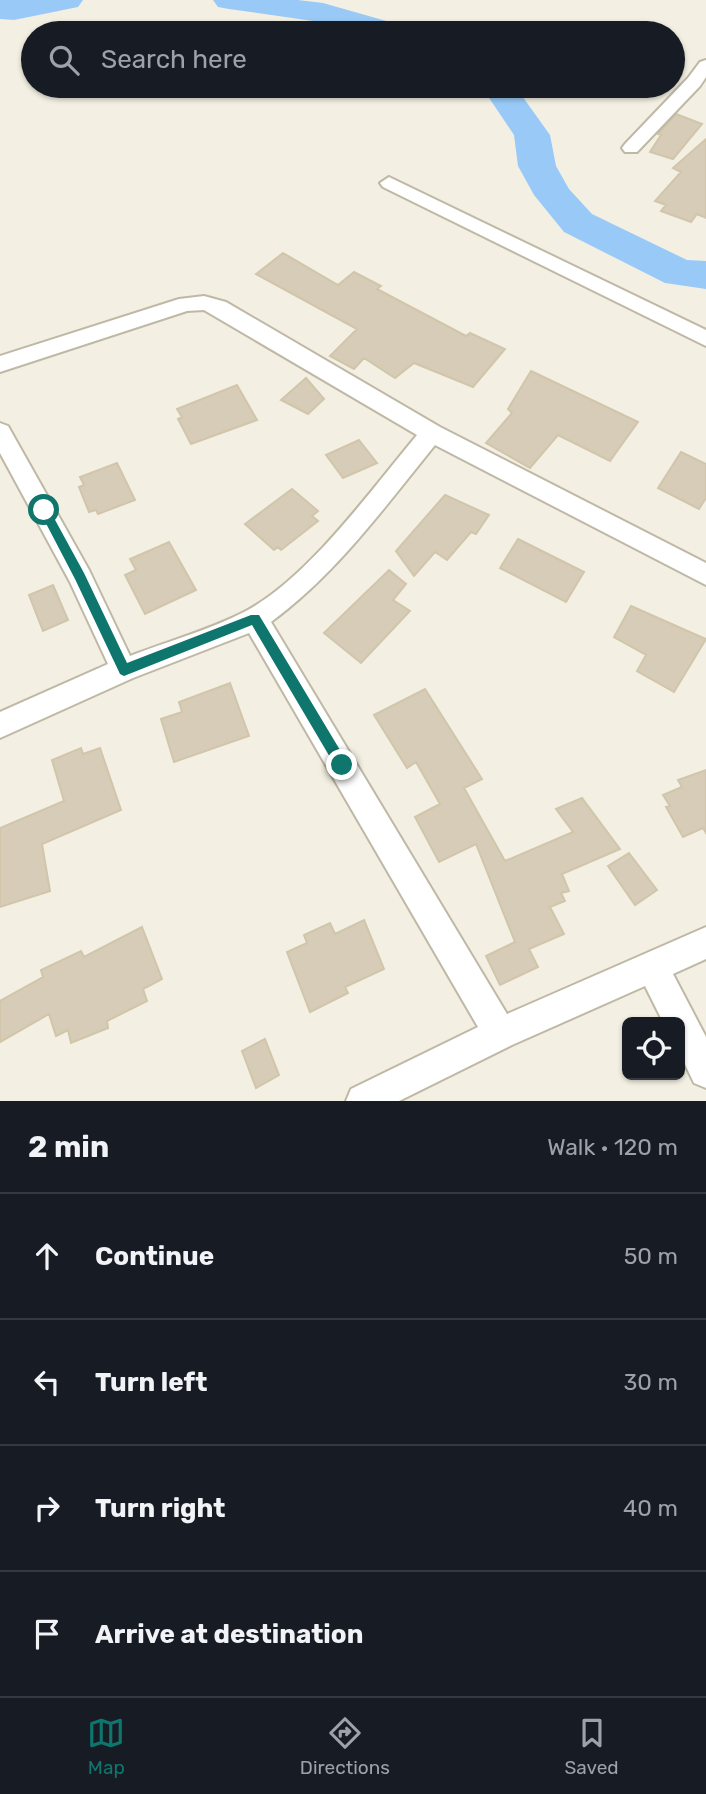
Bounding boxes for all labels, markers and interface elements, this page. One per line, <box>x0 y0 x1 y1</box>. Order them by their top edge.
search box <box>21 21 685 98</box>
icon: search <box>45 41 83 79</box>
text: Search here <box>101 44 247 75</box>
route start <box>28 494 59 525</box>
route end <box>326 749 357 780</box>
map controls <box>622 1017 685 1080</box>
button: locate <box>622 1017 685 1080</box>
text: 2 min <box>28 1129 109 1165</box>
text: Walk · 120 m <box>547 1133 678 1161</box>
icon: ahead <box>28 1237 66 1275</box>
text: Continue <box>95 1241 214 1272</box>
text: 50 m <box>624 1242 678 1270</box>
icon: left <box>28 1363 66 1401</box>
text: Turn left <box>95 1367 207 1398</box>
text: 30 m <box>623 1368 678 1396</box>
icon: right <box>28 1489 66 1527</box>
text: Turn right <box>95 1493 225 1524</box>
text: 40 m <box>623 1494 678 1522</box>
icon: arrive <box>28 1615 66 1653</box>
text: Arrive at destination <box>95 1619 363 1650</box>
tab: Map <box>87 1714 125 1779</box>
tab: Directions <box>300 1714 390 1779</box>
tab: Saved <box>564 1714 619 1779</box>

